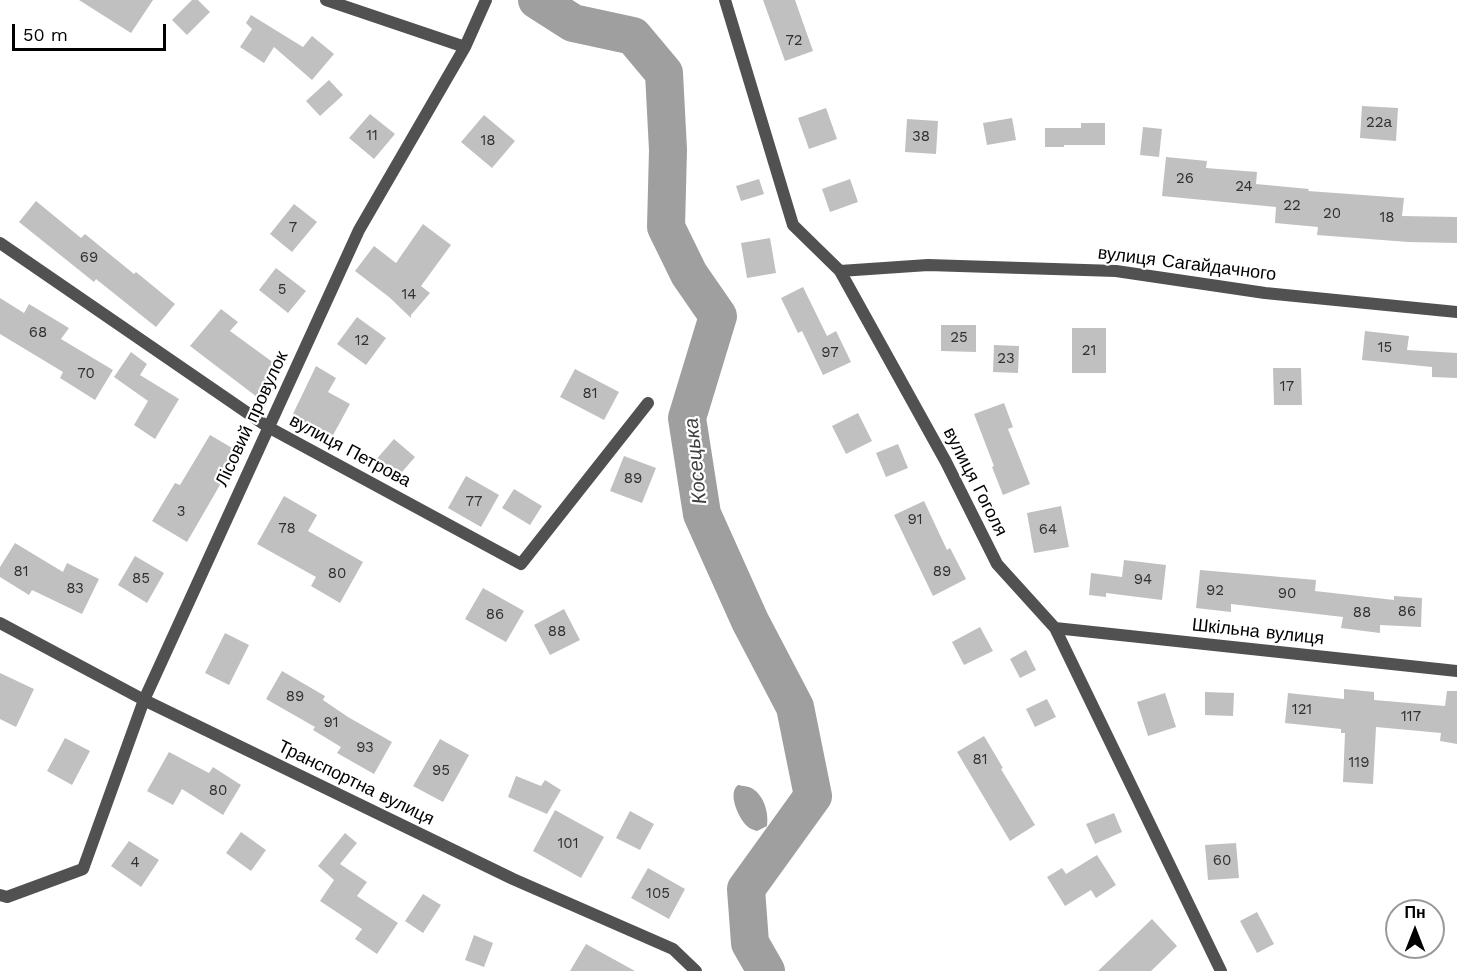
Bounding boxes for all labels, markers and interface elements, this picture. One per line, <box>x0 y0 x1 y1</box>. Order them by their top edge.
scale bar <box>15 12 170 50</box>
text: 50 m <box>23 24 68 45</box>
house number: 72 <box>785 32 803 50</box>
house number: 22а <box>1366 114 1392 132</box>
house number: 11 <box>366 127 378 145</box>
house number: 38 <box>912 128 930 146</box>
house number: 18 <box>480 132 496 150</box>
house number: 26 <box>1176 170 1194 188</box>
house number: 24 <box>1235 178 1253 196</box>
house number: 22 <box>1283 197 1301 215</box>
house number: 20 <box>1323 205 1341 223</box>
house number: 18 <box>1379 209 1395 227</box>
house number: 7 <box>289 219 297 237</box>
street label: вулиця Сагайдачного <box>1097 242 1277 286</box>
house number: 69 <box>80 249 98 267</box>
house number: 5 <box>278 281 286 299</box>
house number: 14 <box>401 286 417 304</box>
house number: 68 <box>29 324 47 342</box>
house number: 25 <box>950 329 968 347</box>
house number: 12 <box>355 332 369 350</box>
house number: 15 <box>1378 339 1392 357</box>
house number: 21 <box>1082 342 1096 360</box>
house number: 97 <box>821 344 839 362</box>
street label: Лісовий провулок <box>211 348 293 490</box>
house number: 23 <box>997 350 1015 368</box>
house number: 70 <box>77 365 95 383</box>
house number: 17 <box>1280 378 1294 396</box>
house number: 81 <box>582 385 598 403</box>
street label: вулиця Петрова <box>286 410 414 492</box>
water label: Косецька <box>680 417 712 505</box>
street label: вулиця Гоголя <box>938 424 1012 540</box>
house number: 89 <box>624 470 642 488</box>
house number: 77 <box>466 493 482 511</box>
house number: 3 <box>177 503 185 521</box>
house number: 91 <box>907 511 923 529</box>
house number: 78 <box>278 520 296 538</box>
house number: 64 <box>1039 521 1057 539</box>
house number: 81 <box>13 563 29 581</box>
house number: 89 <box>933 563 951 581</box>
house number: 80 <box>328 565 346 583</box>
house number: 85 <box>132 570 150 588</box>
house number: 94 <box>1134 571 1152 589</box>
house number: 83 <box>66 580 84 598</box>
house number: 92 <box>1206 582 1224 600</box>
house number: 90 <box>1278 585 1296 603</box>
house number: 86 <box>1398 603 1416 621</box>
house number: 88 <box>1353 604 1371 622</box>
house number: 86 <box>486 606 504 624</box>
street label: Шкільна вулиця <box>1191 614 1325 650</box>
house number: 88 <box>548 623 566 641</box>
house number: 89 <box>286 688 304 706</box>
house number: 121 <box>1292 701 1312 719</box>
house number: 117 <box>1401 708 1421 726</box>
house number: 91 <box>323 714 339 732</box>
street label: Транспортна вулиця <box>274 736 438 830</box>
house number: 93 <box>356 739 374 757</box>
house number: 81 <box>972 751 988 769</box>
house number: 119 <box>1349 754 1369 772</box>
house number: 95 <box>432 762 450 780</box>
house number: 80 <box>209 782 227 800</box>
house number: 101 <box>557 835 579 853</box>
house number: 60 <box>1213 852 1231 870</box>
house number: 4 <box>130 854 140 872</box>
house number: 105 <box>646 885 670 903</box>
north arrow <box>1385 899 1445 959</box>
text: Пн <box>1404 903 1426 922</box>

